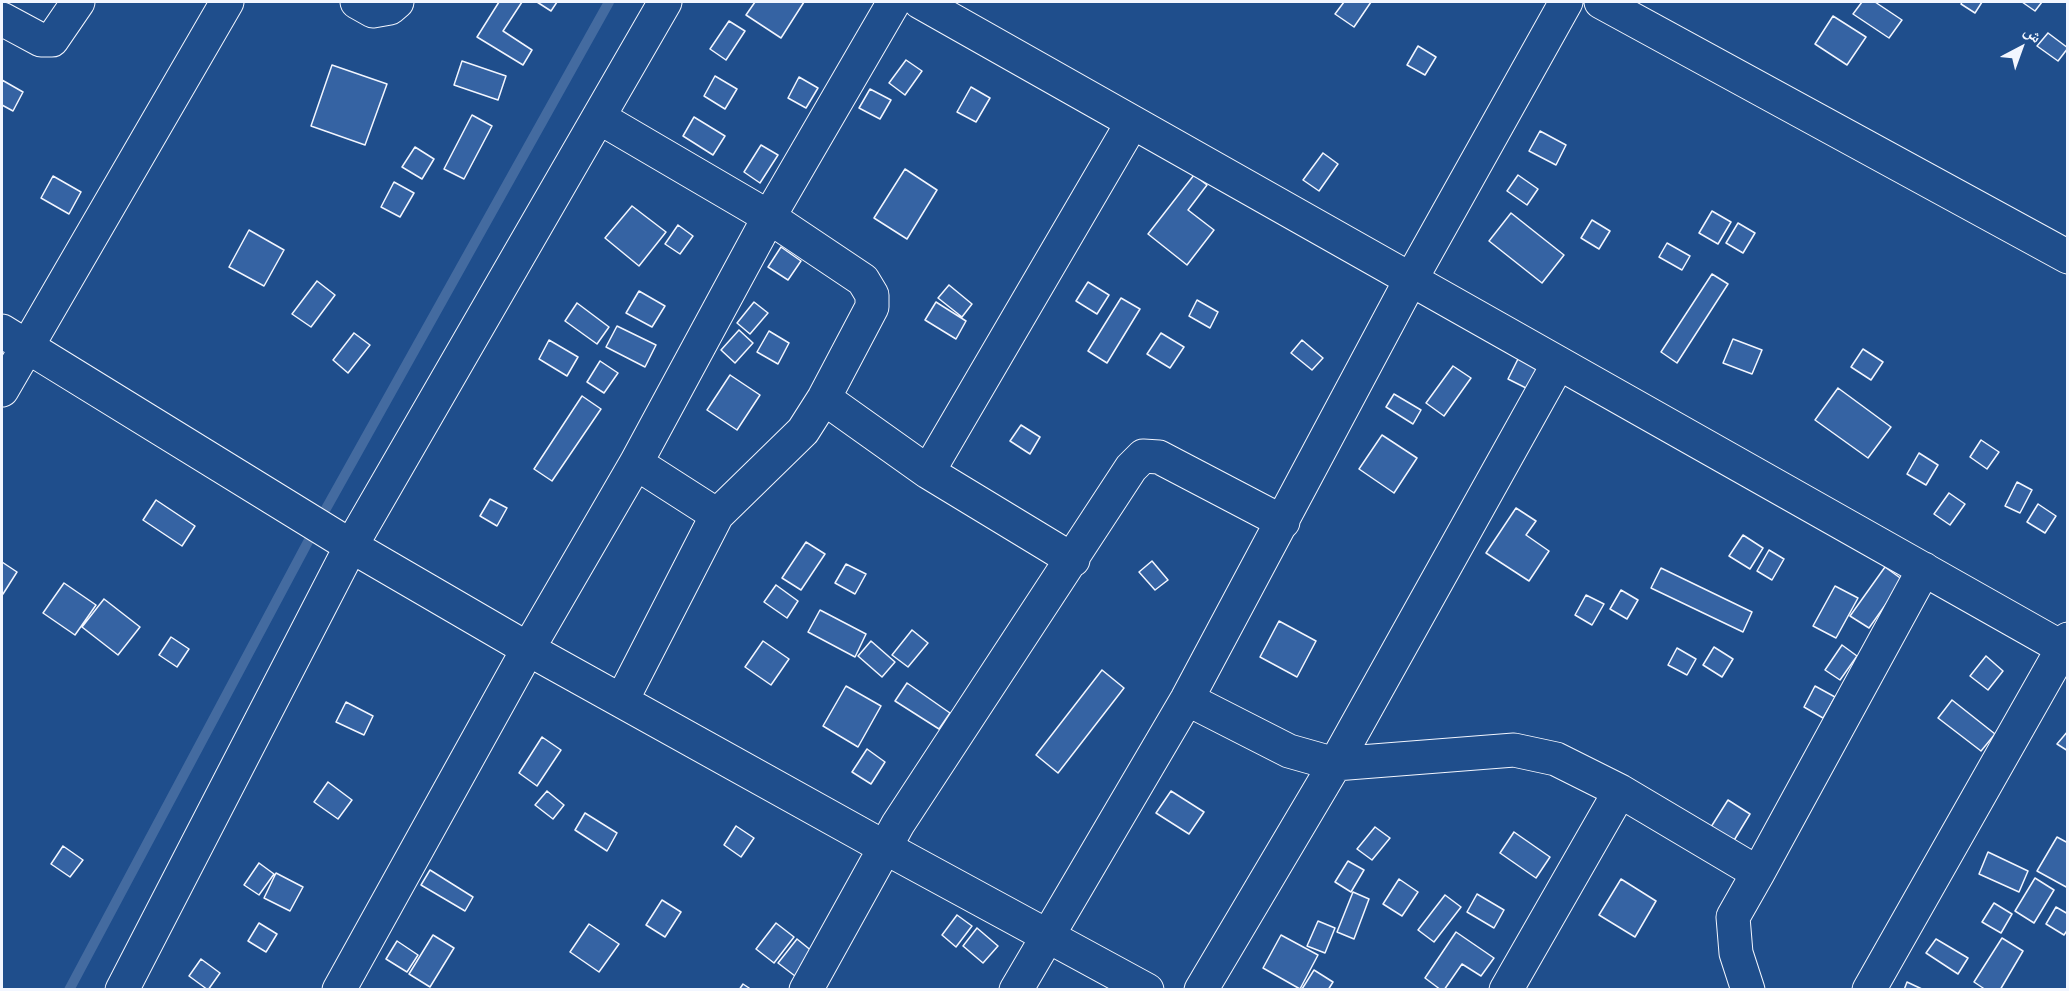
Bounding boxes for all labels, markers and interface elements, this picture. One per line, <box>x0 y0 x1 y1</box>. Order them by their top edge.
north arrow <box>1991 18 2051 78</box>
text: ش <box>2020 21 2046 47</box>

